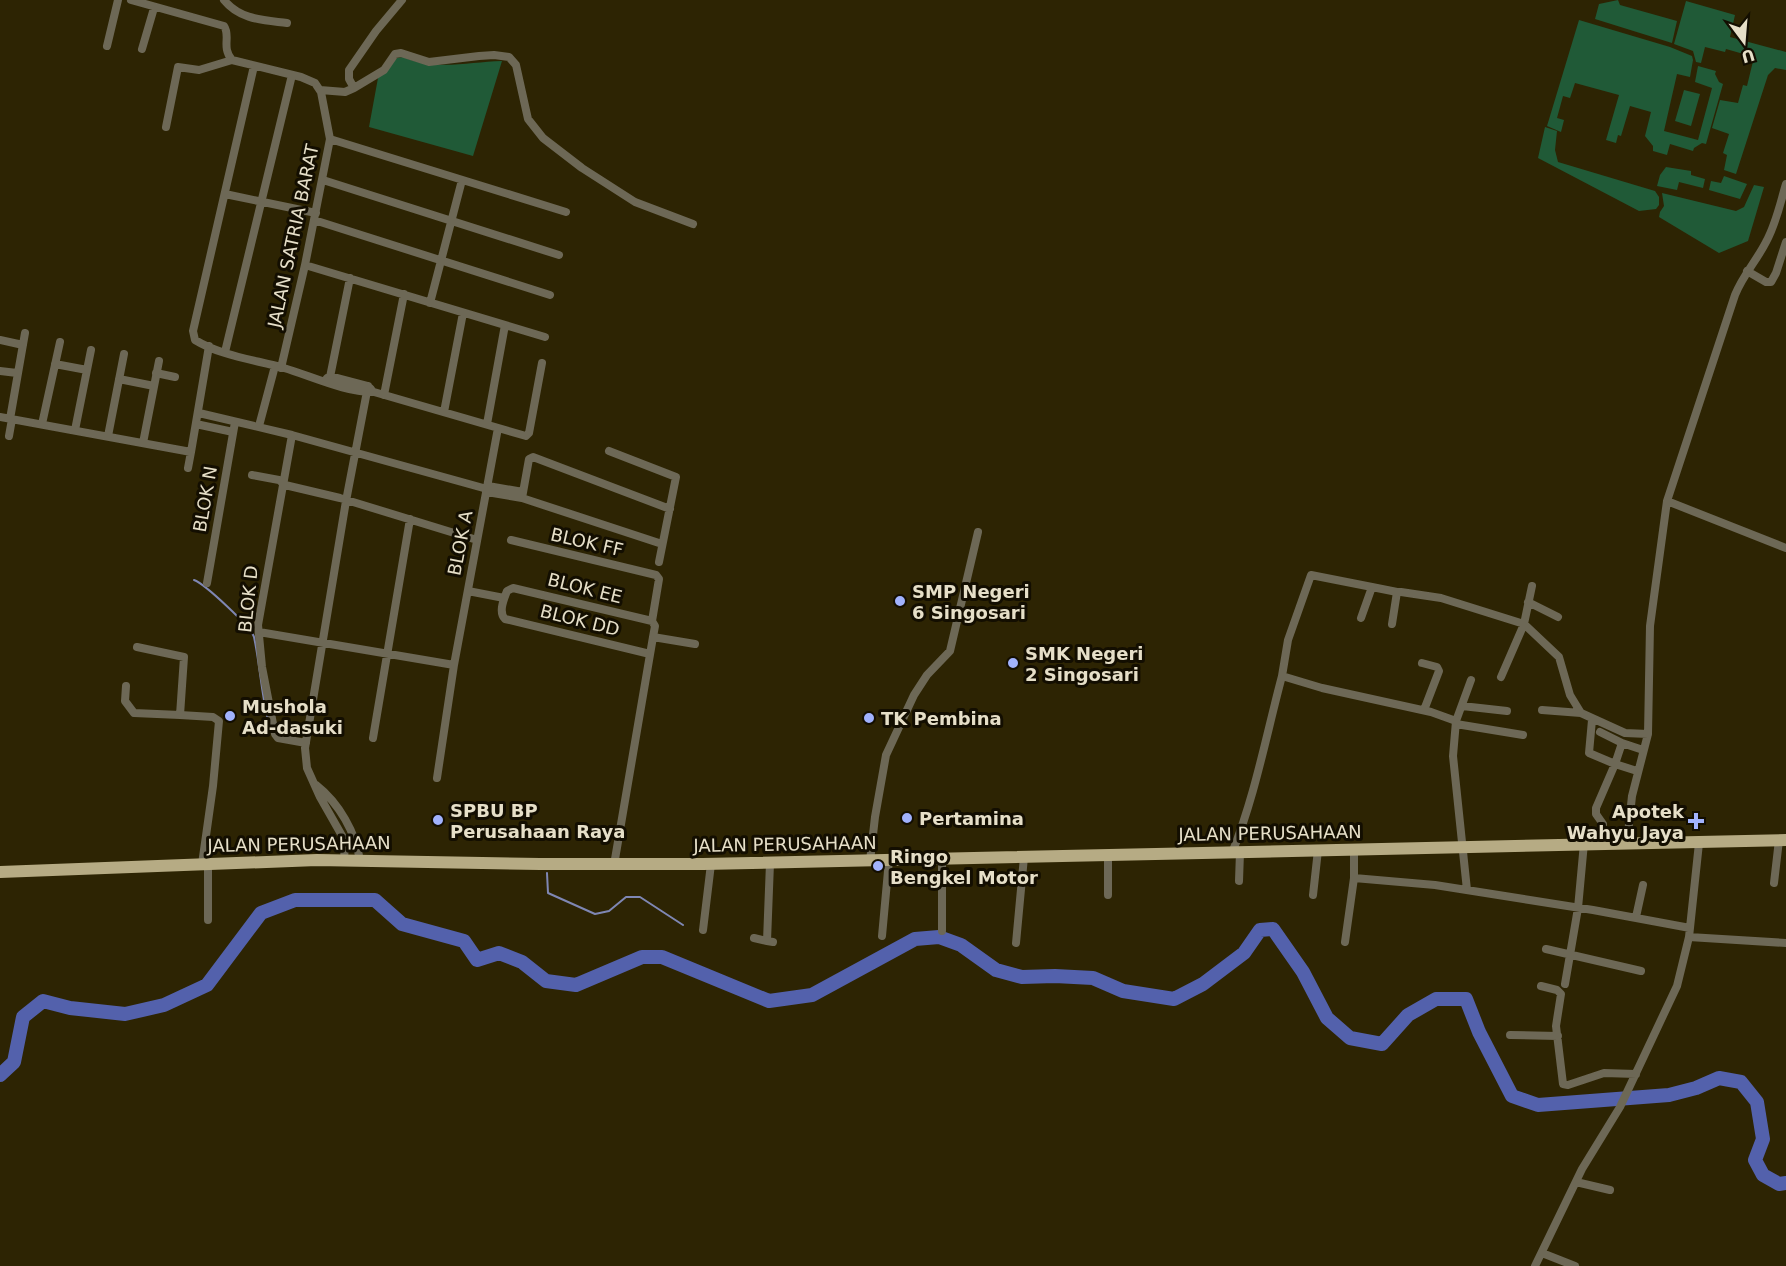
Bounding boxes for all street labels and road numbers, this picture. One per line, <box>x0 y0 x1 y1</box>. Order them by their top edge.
street label: JALAN SATRIA BARAT <box>263 141 323 331</box>
street label: BLOK N <box>189 464 221 534</box>
street label: BLOK A <box>443 508 477 577</box>
street label: BLOK FF <box>549 523 625 561</box>
street label: BLOK D <box>234 564 262 634</box>
street label: BLOK EE <box>545 569 625 607</box>
street label: BLOK DD <box>538 600 622 640</box>
street label: JALAN PERUSAHAAN <box>1177 821 1362 845</box>
street label: JALAN PERUSAHAAN <box>206 832 391 856</box>
street label: JALAN PERUSAHAAN <box>692 832 877 856</box>

